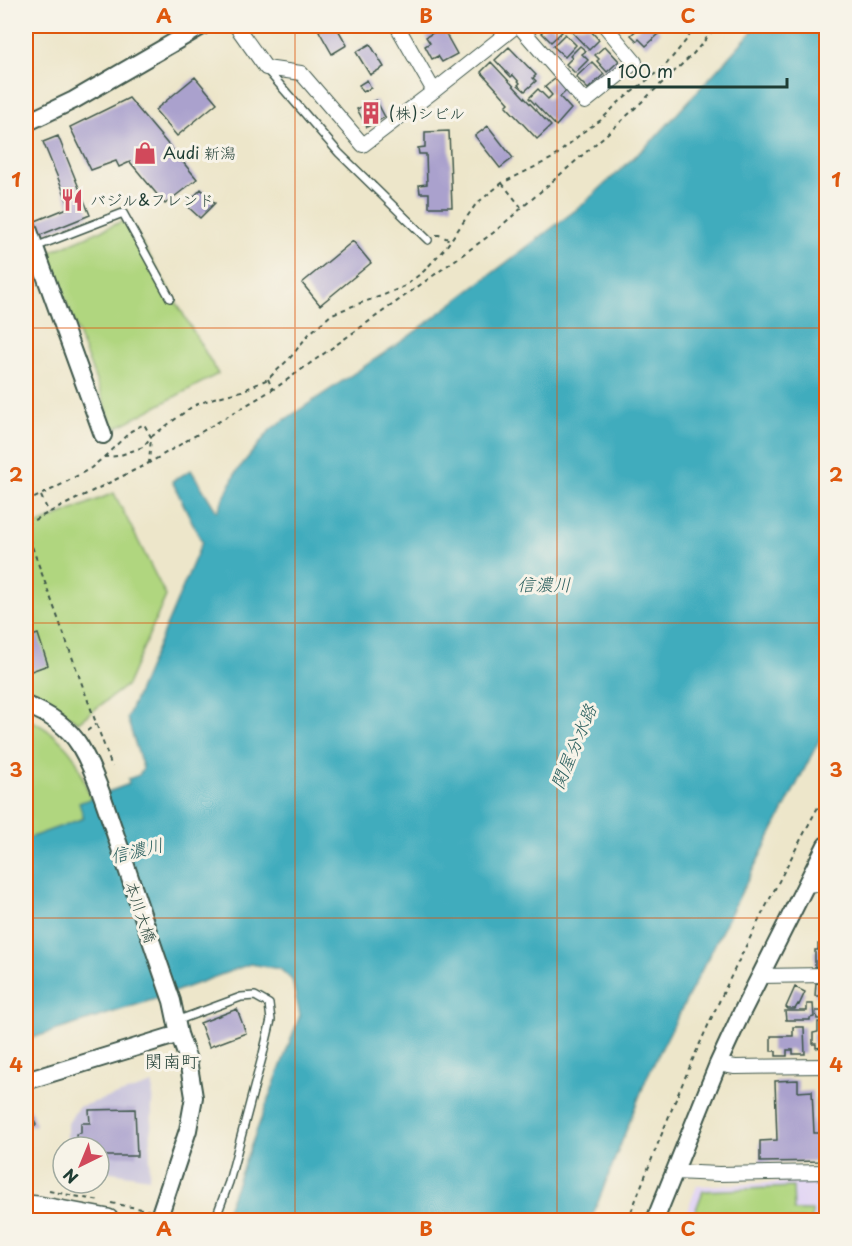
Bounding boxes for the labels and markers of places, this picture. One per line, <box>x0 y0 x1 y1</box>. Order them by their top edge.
building icon: (株)シビル <box>358 100 384 126</box>
place label: (株)シビル <box>389 100 465 124</box>
shop icon: Audi 新潟 <box>132 140 158 166</box>
place label: Audi 新潟 <box>163 140 236 164</box>
restaurant icon: バジル&フレンド <box>59 187 85 213</box>
place label: バジル&フレンド <box>90 187 214 211</box>

